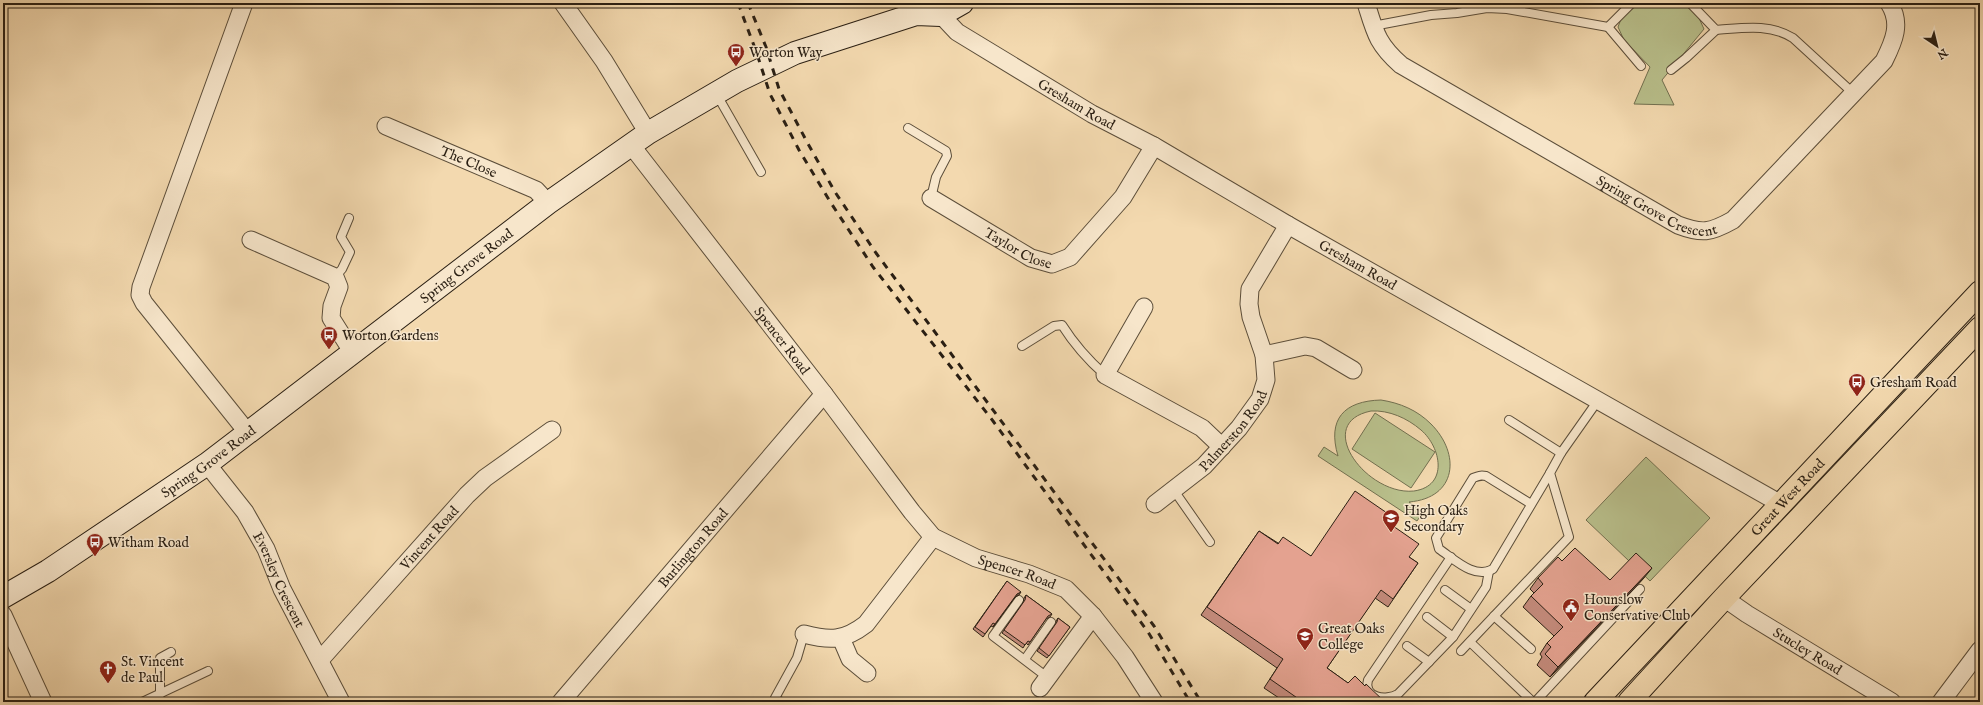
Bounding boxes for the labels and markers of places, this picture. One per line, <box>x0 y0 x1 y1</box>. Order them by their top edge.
bus stop icon: Worton Way <box>726 42 746 67</box>
place label: Worton Way <box>749 44 822 62</box>
bus stop icon: Worton Gardens <box>319 325 339 350</box>
place label: Worton Gardens <box>342 327 439 345</box>
bus stop icon: Gresham Road <box>1847 372 1867 397</box>
place label: Gresham Road <box>1870 374 1957 392</box>
place label: High Oaks Secondary <box>1404 502 1468 536</box>
school or university icon: High Oaks Secondary <box>1381 508 1401 533</box>
bus stop icon: Witham Road <box>85 532 105 557</box>
place label: Witham Road <box>108 534 189 552</box>
place label: Hounslow Conservative Club <box>1584 591 1690 625</box>
public building icon: Hounslow Conservative Club <box>1561 597 1581 622</box>
place label: Great Oaks College <box>1318 620 1385 654</box>
school or university icon: Great Oaks College <box>1295 626 1315 651</box>
place label: St. Vincent de Paul <box>121 653 184 687</box>
church icon: St. Vincent de Paul <box>98 659 118 684</box>

